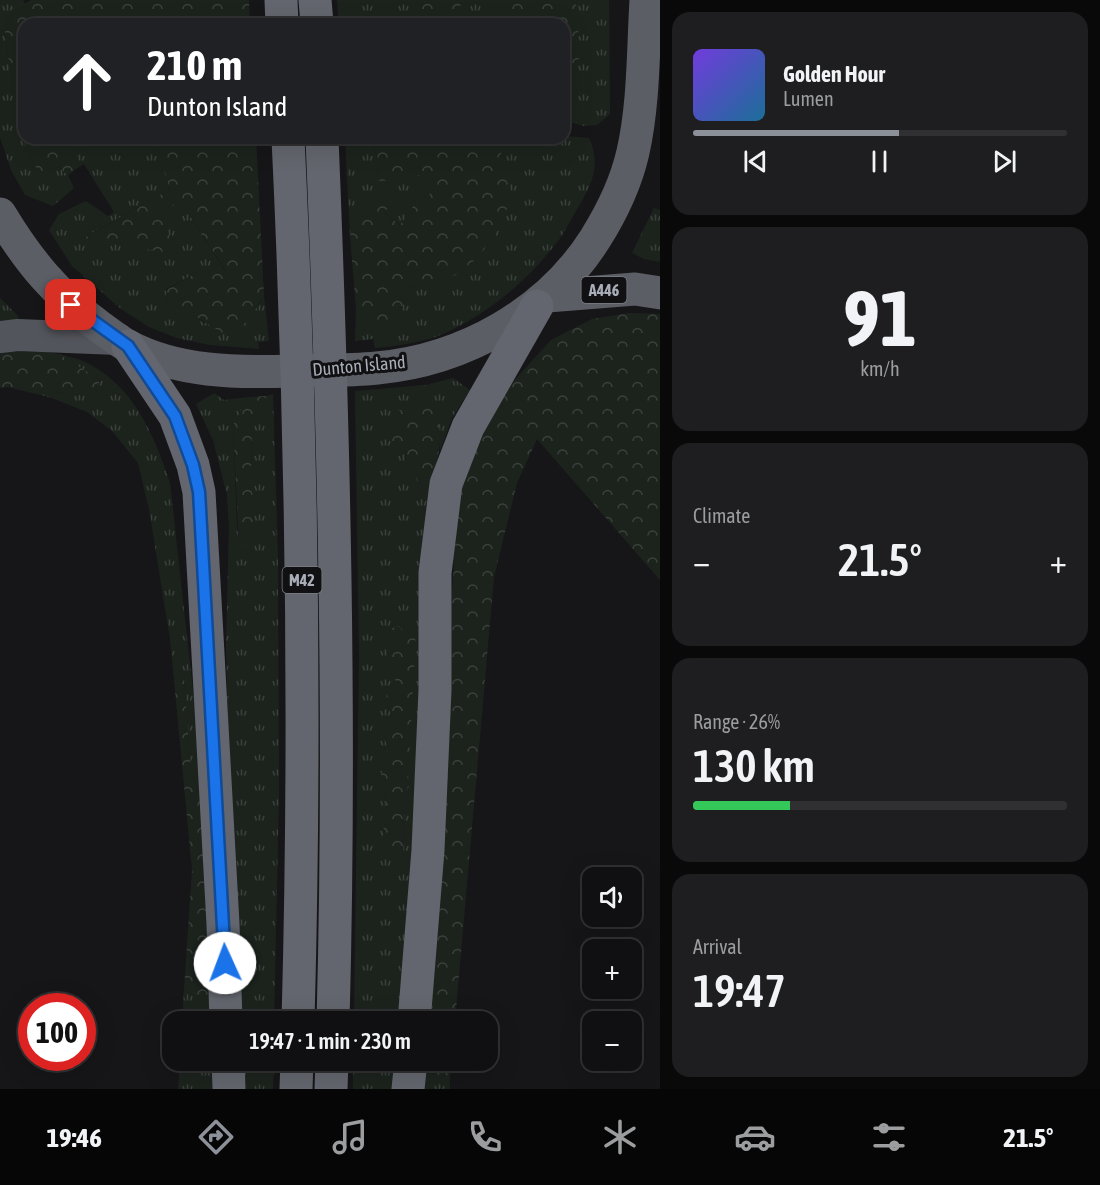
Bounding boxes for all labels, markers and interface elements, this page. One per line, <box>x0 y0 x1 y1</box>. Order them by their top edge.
text: 210 m <box>147 41 242 89</box>
icon: ahead <box>48 42 126 120</box>
text: Golden Hour <box>783 61 885 87</box>
text: Lumen <box>783 87 834 110</box>
text: Dunton Island <box>147 91 287 122</box>
icon: previous <box>739 145 772 178</box>
icon: pause <box>863 145 896 178</box>
icon: next <box>988 145 1021 178</box>
text: 91 <box>843 273 917 363</box>
road number: A446 <box>582 277 626 303</box>
pin <box>45 279 96 330</box>
icon: arrive <box>54 288 87 321</box>
street label: Dunton Island <box>311 351 406 380</box>
text: km/h <box>860 357 900 380</box>
text: Climate <box>693 504 750 527</box>
text: 21.5° <box>838 534 922 586</box>
text: − <box>693 542 710 580</box>
text: + <box>1050 542 1067 580</box>
road number: M42 <box>282 567 322 593</box>
text: Range · 26% <box>693 710 780 733</box>
text: 130 km <box>693 740 815 792</box>
map controls <box>582 867 642 1071</box>
button: sound <box>582 867 642 927</box>
position arrow <box>193 931 257 995</box>
text: Arrival <box>693 935 742 958</box>
button: + <box>582 939 642 999</box>
text: 19:47 <box>693 965 786 1017</box>
speed limit sign: 100 <box>18 993 96 1071</box>
button: − <box>582 1011 642 1071</box>
text: 19:47 · 1 min · 230 m <box>249 1028 411 1054</box>
icon: directions <box>195 1116 237 1158</box>
icon: music <box>329 1116 371 1158</box>
icon: phone <box>464 1116 506 1158</box>
icon: climate <box>599 1116 641 1158</box>
icon: car <box>734 1116 776 1158</box>
icon: filters <box>868 1116 910 1158</box>
text: 19:46 <box>46 1122 102 1153</box>
text: 21.5° <box>1003 1122 1054 1153</box>

